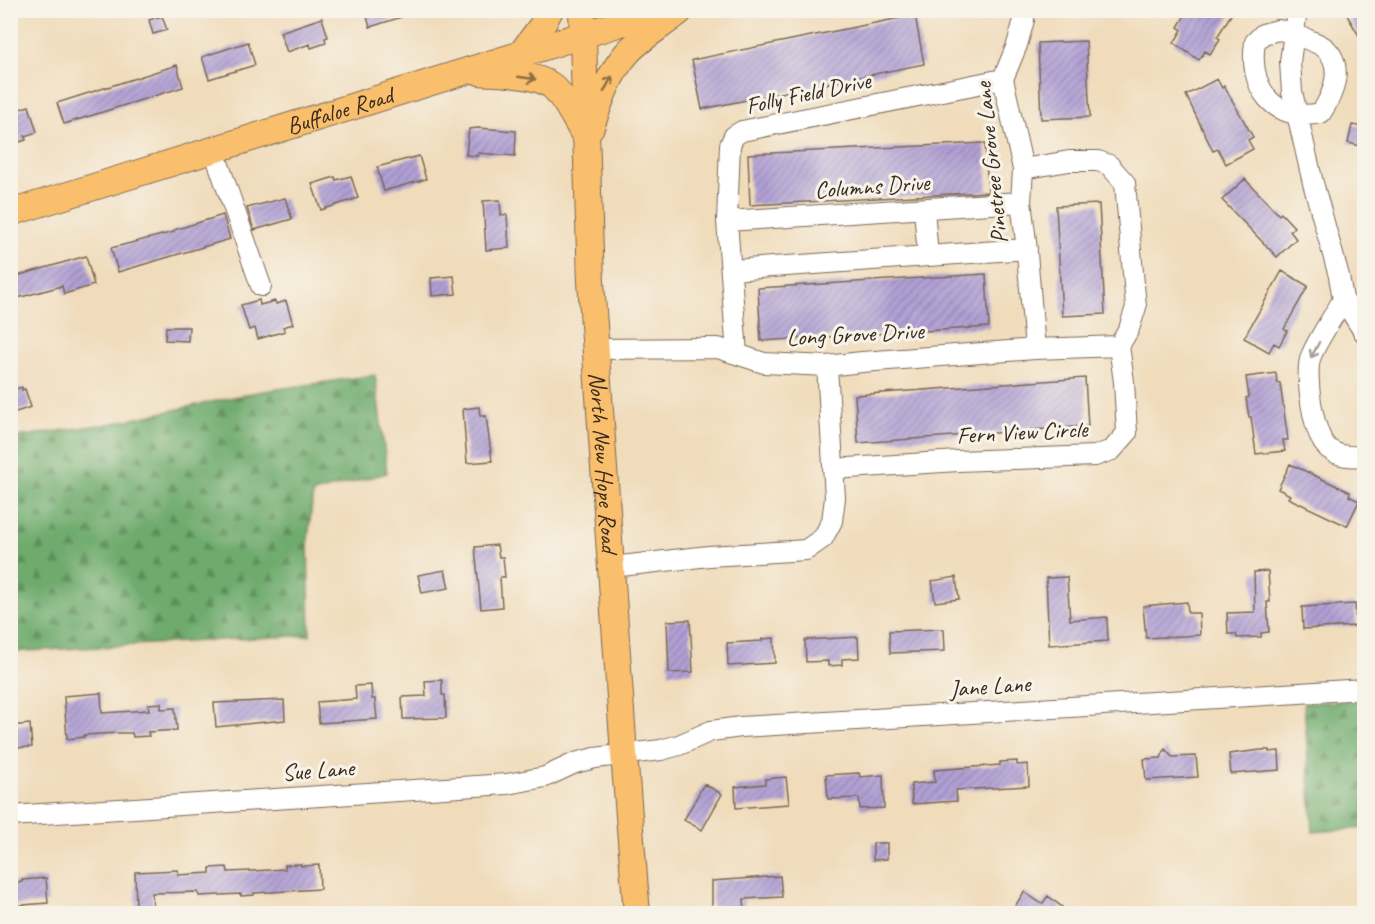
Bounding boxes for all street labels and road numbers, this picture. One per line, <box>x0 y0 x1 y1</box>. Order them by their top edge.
street label: Folly Field Drive <box>743 65 875 121</box>
street label: Buffaloe Road <box>283 79 400 141</box>
street label: Pinetree Grove Lane <box>967 79 1014 245</box>
street label: Columns Drive <box>814 167 933 205</box>
street label: Long Grove Drive <box>786 315 926 353</box>
street label: North New Hope Road <box>582 371 625 557</box>
street label: Fern View Circle <box>956 413 1090 450</box>
street label: Jane Lane <box>948 668 1033 704</box>
street label: Sue Lane <box>281 752 357 787</box>

